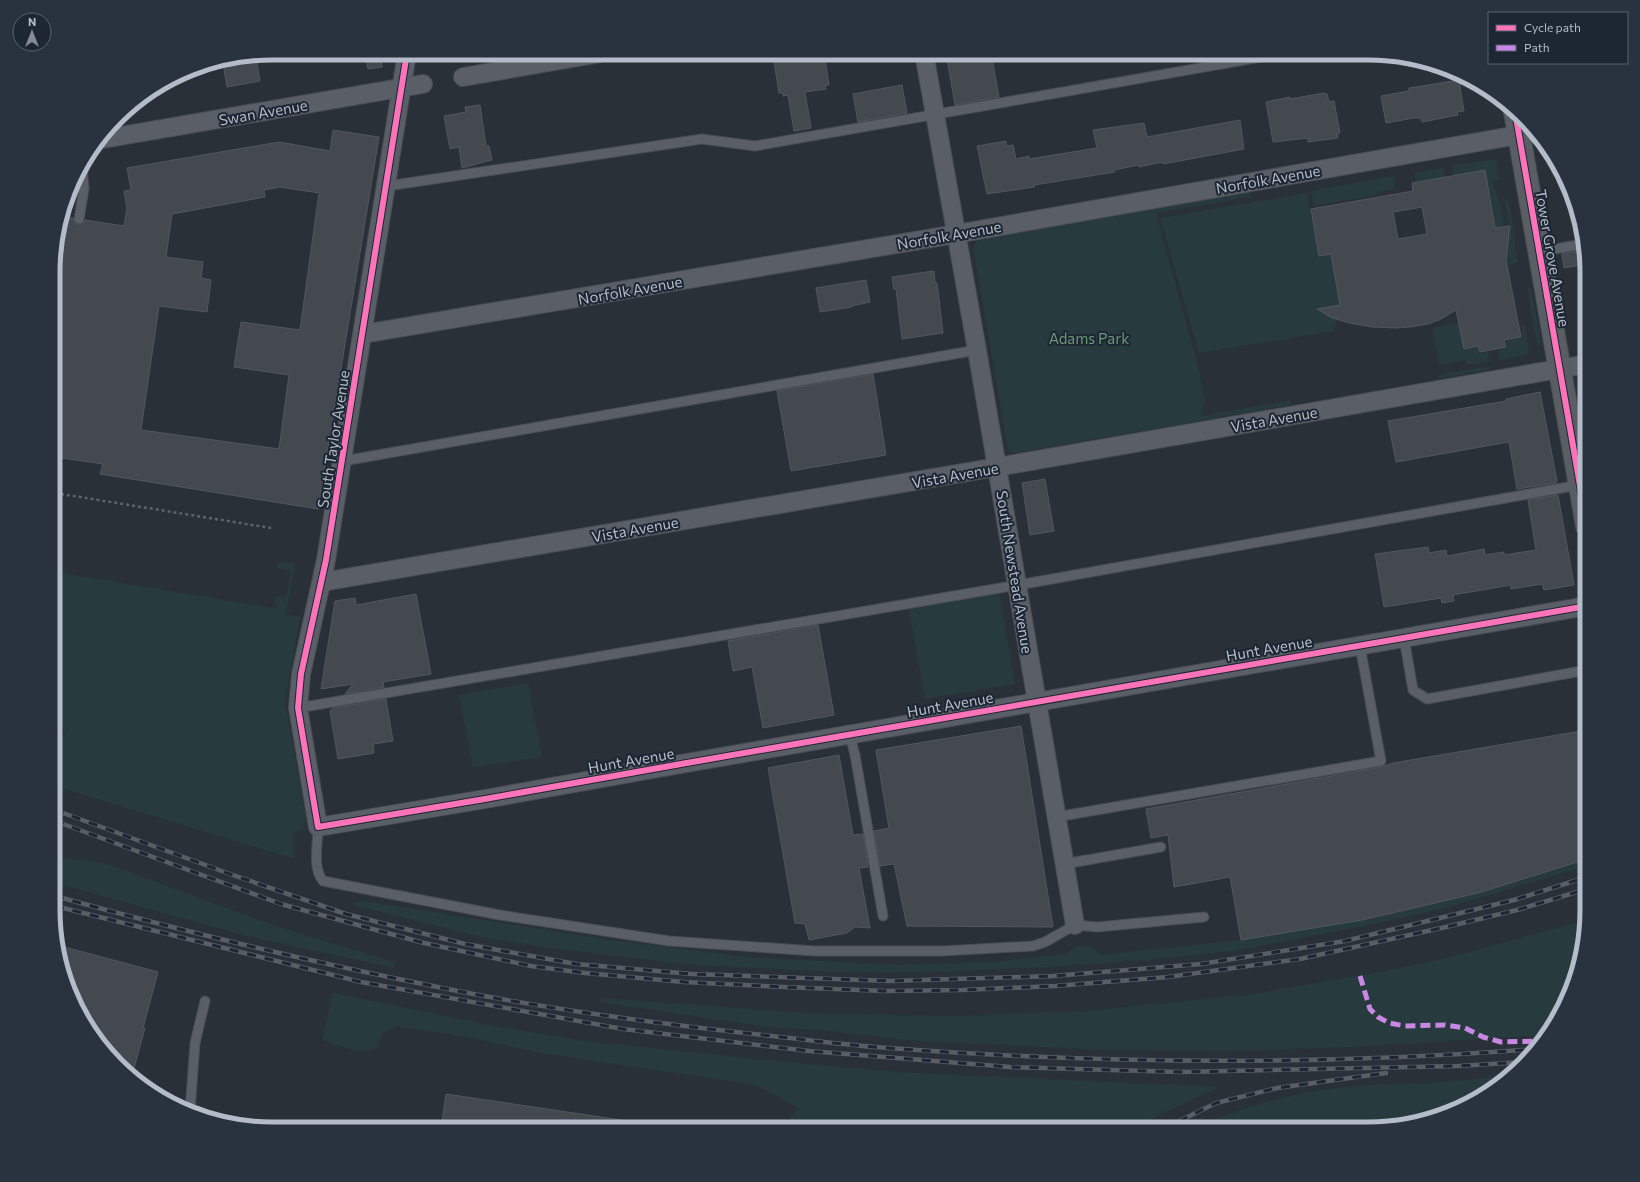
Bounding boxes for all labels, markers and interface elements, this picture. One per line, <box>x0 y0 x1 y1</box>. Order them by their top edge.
north arrow <box>12 12 52 52</box>
legend <box>1488 12 1628 64</box>
text: N <box>28 15 36 28</box>
text: Cycle path <box>1524 20 1581 34</box>
text: Path <box>1524 40 1550 54</box>
street label: Swan Avenue <box>217 95 309 129</box>
street label: Norfolk Avenue <box>1214 161 1322 197</box>
street label: Tower Grove Avenue <box>1532 188 1574 328</box>
street label: Norfolk Avenue <box>895 217 1003 253</box>
street label: Norfolk Avenue <box>576 272 684 308</box>
park label: Adams Park <box>1049 329 1129 347</box>
street label: South Taylor Avenue <box>313 369 353 509</box>
street label: Vista Avenue <box>1229 402 1319 435</box>
street label: Vista Avenue <box>910 458 1000 491</box>
street label: South Newstead Avenue <box>993 489 1037 655</box>
street label: Vista Avenue <box>590 512 680 545</box>
street label: Hunt Avenue <box>1224 632 1314 664</box>
street label: Hunt Avenue <box>905 688 995 720</box>
street label: Hunt Avenue <box>586 744 676 776</box>

